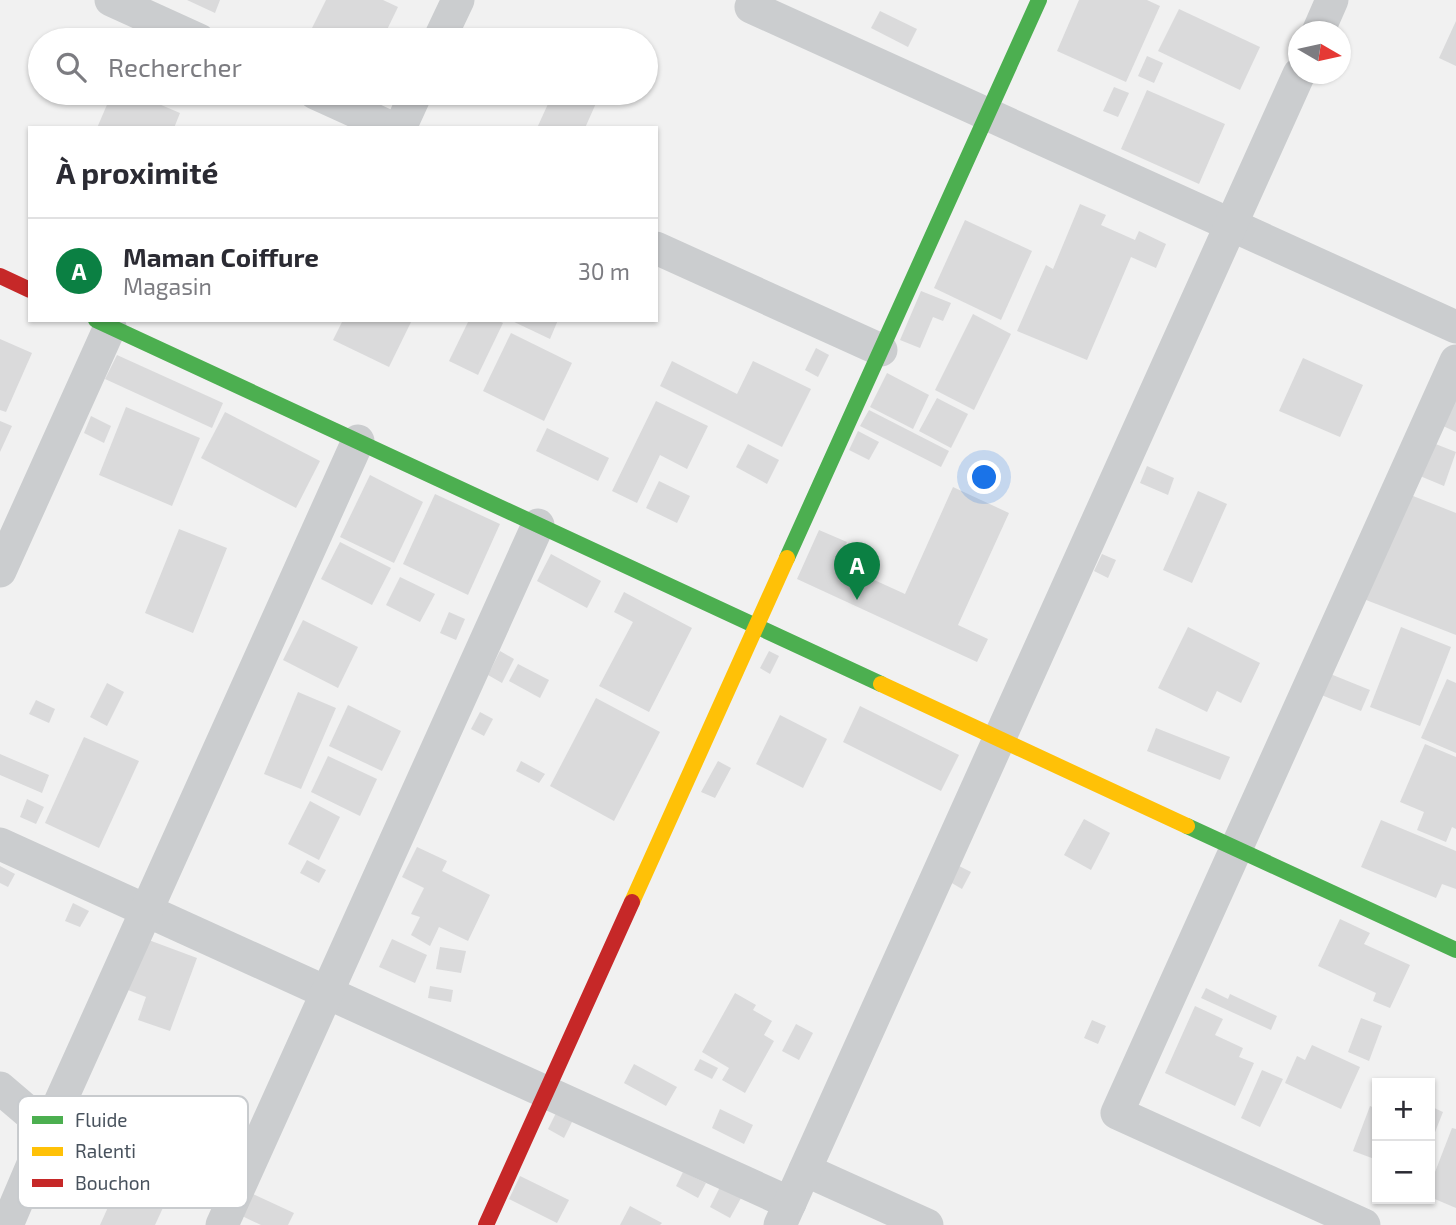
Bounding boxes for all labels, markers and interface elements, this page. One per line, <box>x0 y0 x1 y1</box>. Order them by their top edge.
north arrow <box>1288 21 1351 84</box>
search box <box>28 28 658 105</box>
icon: search <box>52 48 90 86</box>
text: Rechercher <box>108 51 242 82</box>
text: À proximité <box>56 154 218 190</box>
text: Maman Coiffure <box>123 241 319 272</box>
text: A <box>71 257 87 285</box>
text: 30 m <box>578 257 630 285</box>
text: Magasin <box>123 272 212 300</box>
your location <box>967 460 1001 494</box>
pin: A <box>834 542 880 600</box>
map controls <box>1372 1078 1435 1204</box>
button: + <box>1372 1078 1435 1141</box>
legend <box>18 1096 248 1208</box>
text: Fluide <box>75 1108 128 1131</box>
text: Ralenti <box>75 1139 136 1162</box>
button: − <box>1372 1141 1435 1204</box>
text: Bouchon <box>75 1171 151 1194</box>

